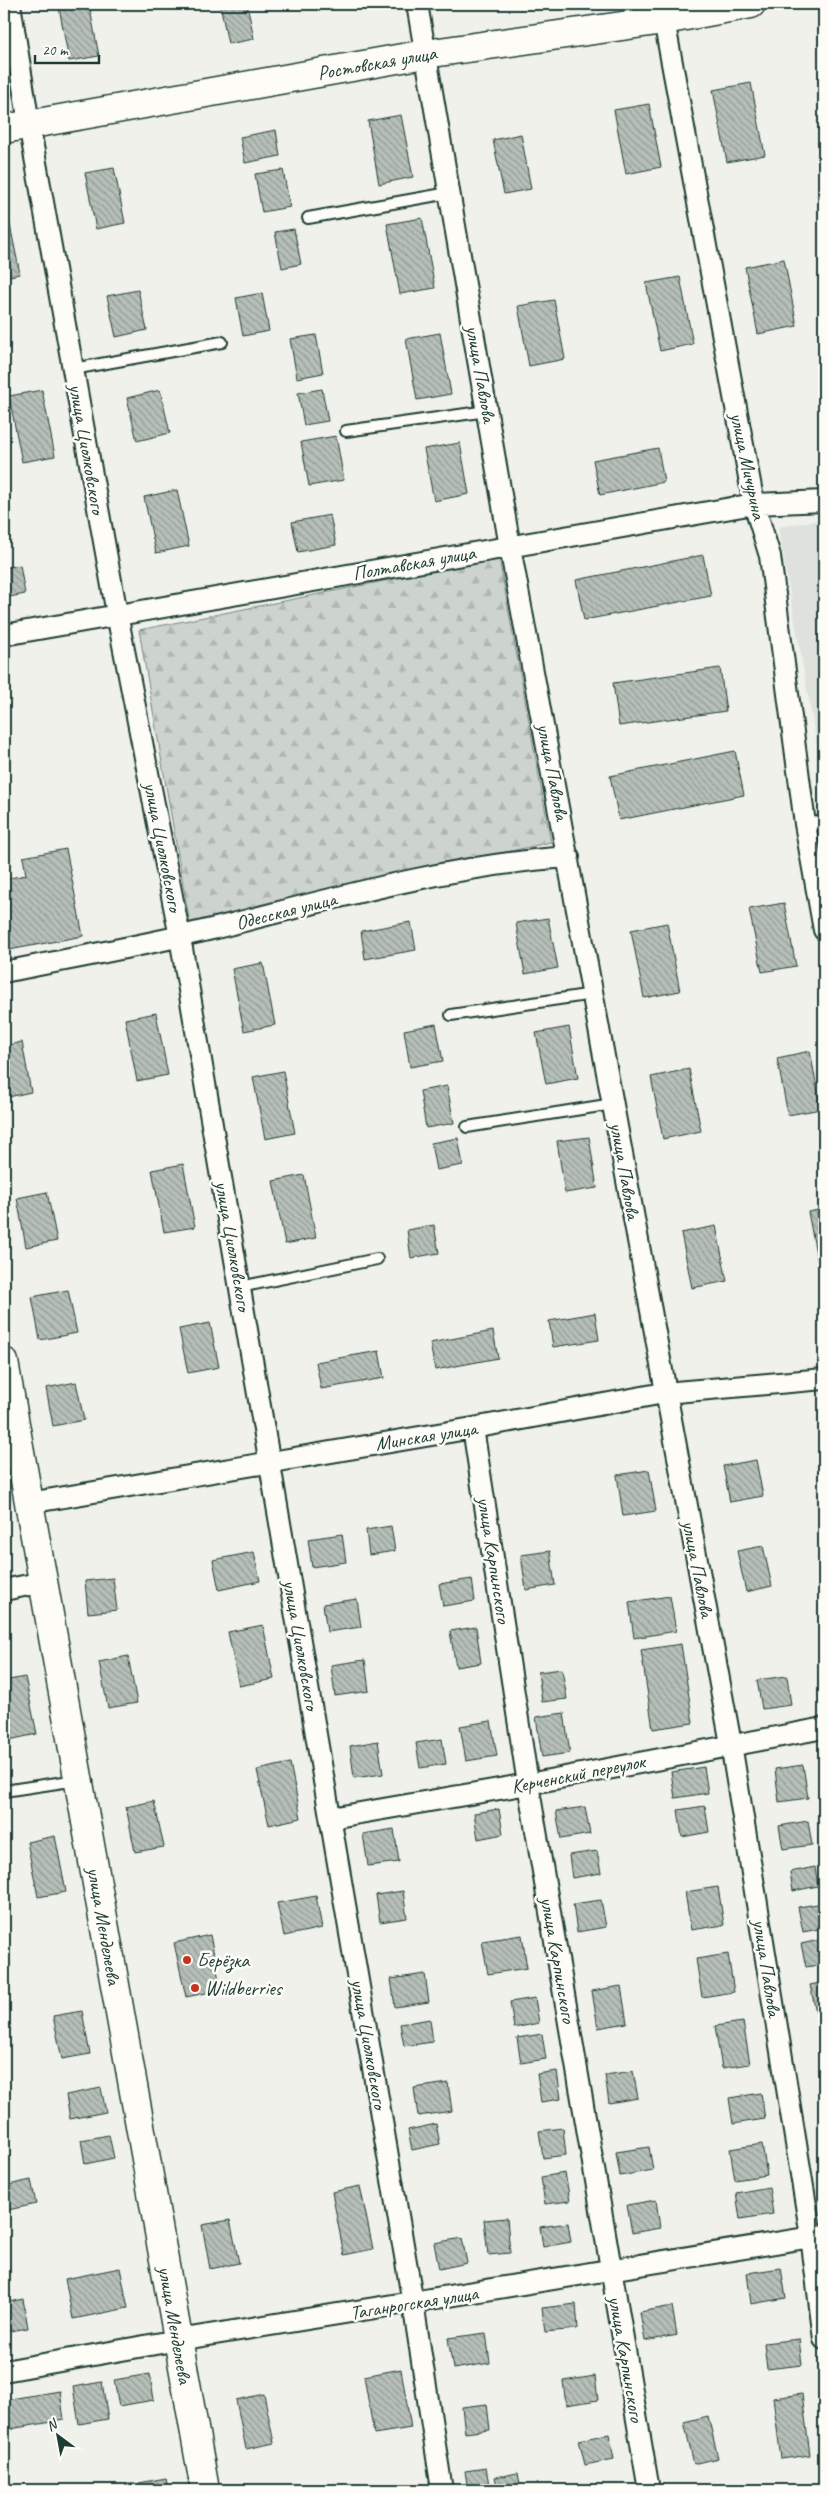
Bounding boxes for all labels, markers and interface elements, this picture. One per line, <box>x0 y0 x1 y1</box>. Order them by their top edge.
scale bar <box>35 32 99 64</box>
street label: Ростовская улица <box>315 40 440 86</box>
text: 20 m <box>42 41 69 60</box>
street label: улица Павлова <box>460 323 502 426</box>
street label: улица Циолковского <box>63 381 111 518</box>
street label: улица Мичурина <box>724 409 772 523</box>
street label: Полтавская улица <box>351 540 479 586</box>
street label: улица Павлова <box>531 720 575 824</box>
street label: улица Циолковского <box>138 779 188 916</box>
street label: Одесская улица <box>233 886 341 936</box>
street label: улица Павлова <box>604 1120 646 1223</box>
street label: улица Циолковского <box>209 1178 257 1315</box>
street label: Минская улица <box>374 1415 480 1456</box>
street label: улица Карпинского <box>472 1494 516 1626</box>
street label: улица Павлова <box>676 1517 720 1621</box>
street label: улица Циолковского <box>277 1577 325 1714</box>
street label: Керченский переулок <box>509 1748 648 1799</box>
street label: улица Менделеева <box>81 1864 127 1989</box>
street label: улица Карпинского <box>534 1894 582 2026</box>
street label: улица Павлова <box>747 1917 787 2020</box>
place label: Берёзка <box>197 1948 250 1974</box>
marker: Берёзка <box>181 1954 193 1966</box>
place label: Wildberries <box>205 1976 284 2001</box>
street label: улица Циолковского <box>345 1976 393 2113</box>
marker: Wildberries <box>189 1982 201 1994</box>
street label: улица Менделеева <box>152 2263 198 2388</box>
street label: Таганрогская улица <box>348 2280 482 2325</box>
street label: улица Карпинского <box>602 2293 650 2425</box>
north arrow <box>32 2412 82 2462</box>
text: N <box>43 2415 62 2435</box>

